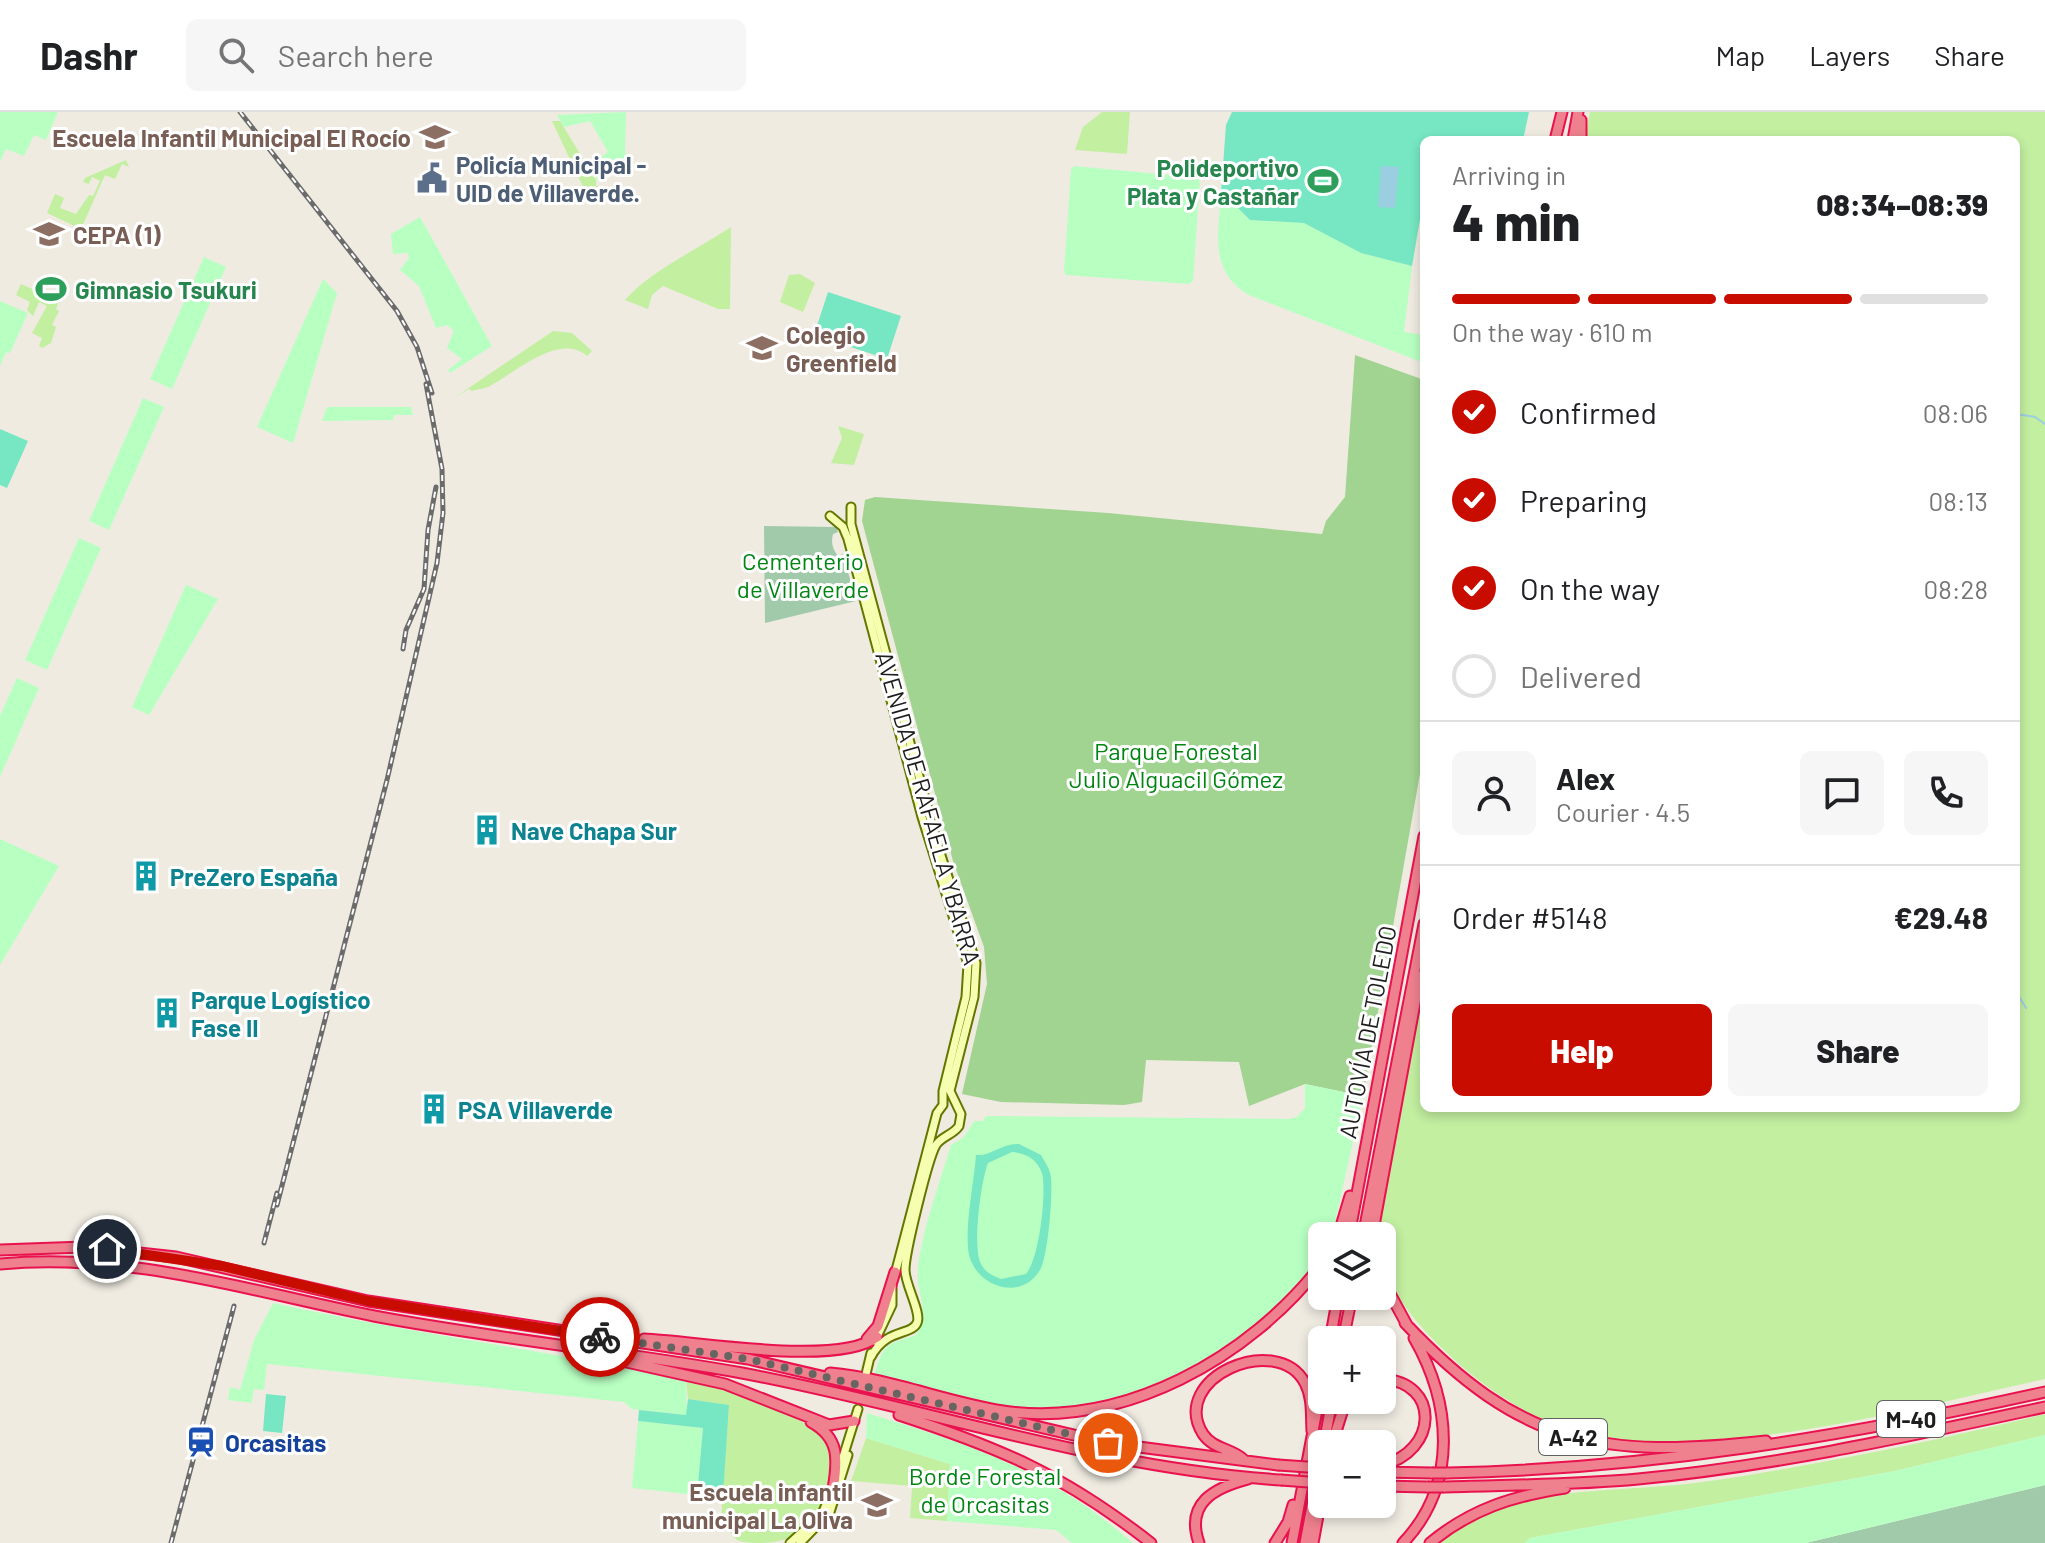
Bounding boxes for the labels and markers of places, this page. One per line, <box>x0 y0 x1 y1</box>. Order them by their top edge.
school or university icon: Escuela Infantil Municipal El Rocío <box>418 120 452 154</box>
place label: Escuela Infantil Municipal El Rocío <box>52 123 411 152</box>
place label: Policía Municipal - UID de Villaverde. <box>456 150 646 207</box>
place label: Polideportivo Plata y Castañar <box>1127 153 1299 210</box>
public building icon: Policía Municipal - UID de Villaverde. <box>415 161 449 195</box>
sports icon: Polideportivo Plata y Castañar <box>1306 164 1340 198</box>
school or university icon: CEPA (1) <box>32 217 66 251</box>
place label: CEPA (1) <box>73 220 161 249</box>
sports icon: Gimnasio Tsukuri <box>34 272 68 306</box>
place label: Gimnasio Tsukuri <box>75 275 257 304</box>
place label: Colegio Greenfield <box>786 320 897 377</box>
school or university icon: Colegio Greenfield <box>745 331 779 365</box>
building icon: Nave Chapa Sur <box>470 813 504 847</box>
place label: Nave Chapa Sur <box>511 816 677 845</box>
building icon: PreZero España <box>129 859 163 893</box>
place label: PreZero España <box>170 862 338 891</box>
place label: Parque Logístico Fase II <box>191 985 371 1042</box>
building icon: Parque Logístico Fase II <box>150 996 184 1030</box>
building icon: PSA Villaverde <box>417 1092 451 1126</box>
place label: PSA Villaverde <box>458 1095 613 1124</box>
pin <box>73 1215 141 1283</box>
pin <box>1074 1409 1142 1477</box>
station icon: Orcasitas <box>184 1425 218 1459</box>
place label: Orcasitas <box>225 1428 326 1457</box>
place label: Escuela infantil municipal La Oliva <box>662 1477 853 1534</box>
school or university icon: Escuela infantil municipal La Oliva <box>860 1488 894 1522</box>

